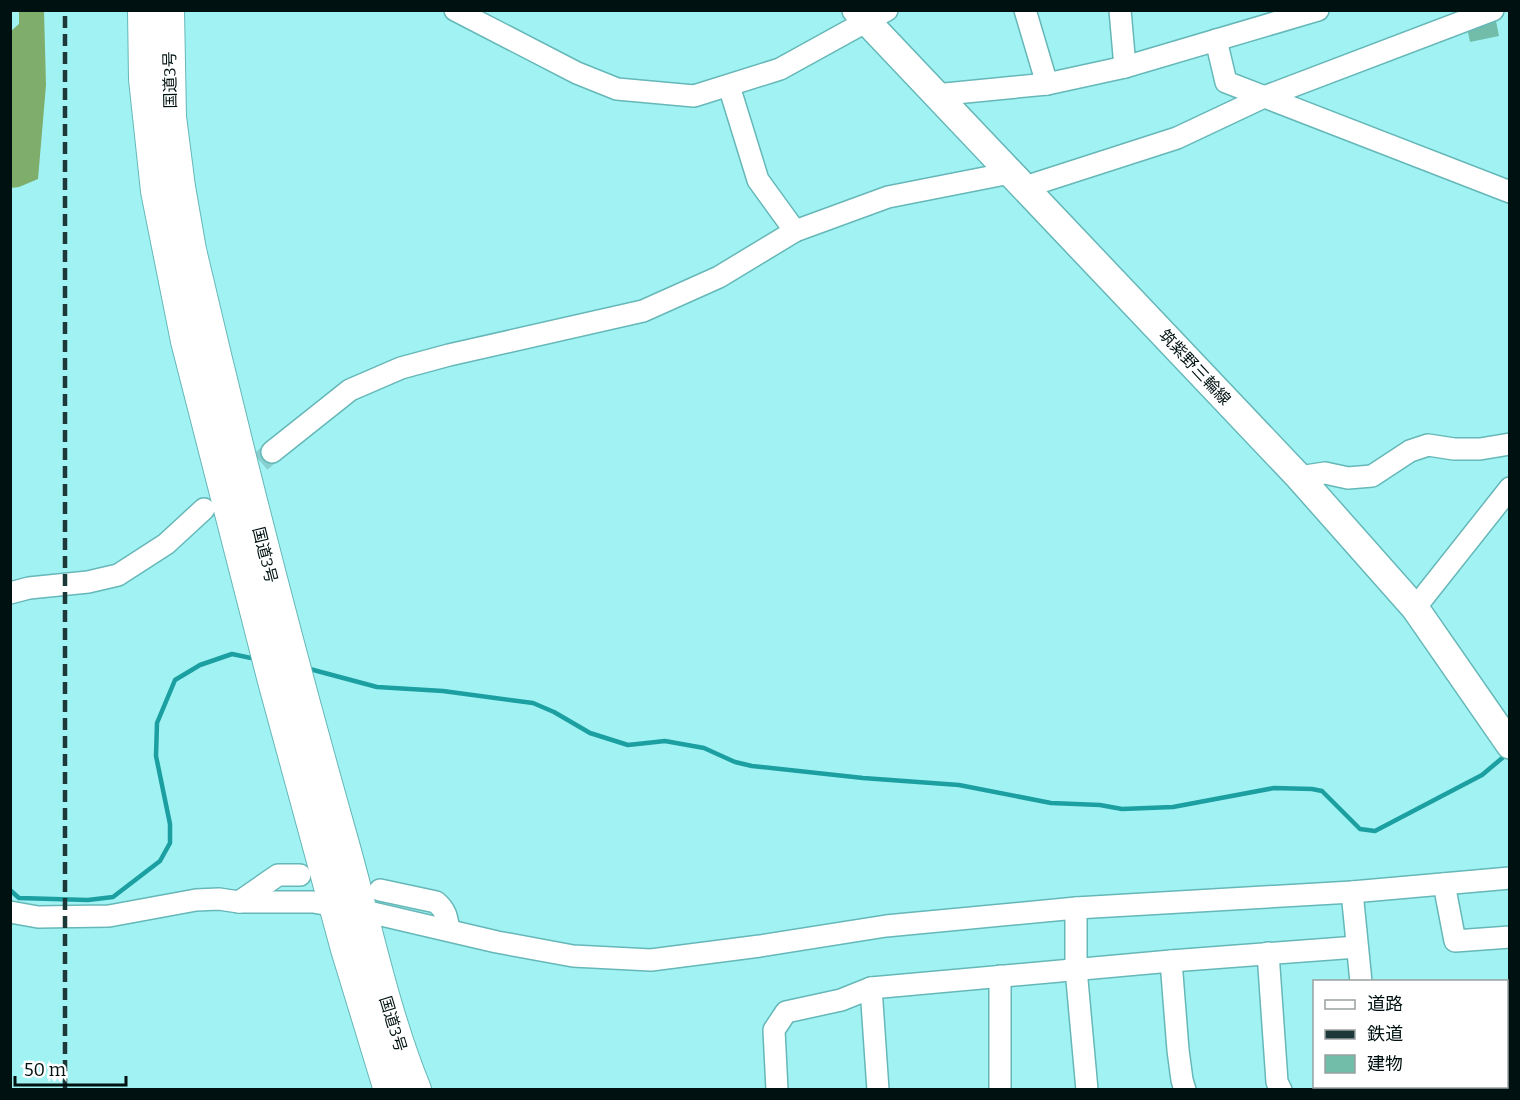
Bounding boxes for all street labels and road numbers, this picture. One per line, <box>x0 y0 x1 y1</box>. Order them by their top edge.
street label: 国道3号 <box>160 51 180 109</box>
street label: 筑紫野三輪線 <box>1155 325 1235 409</box>
street label: 国道3号 <box>249 525 281 585</box>
street label: 国道3号 <box>376 994 410 1054</box>

